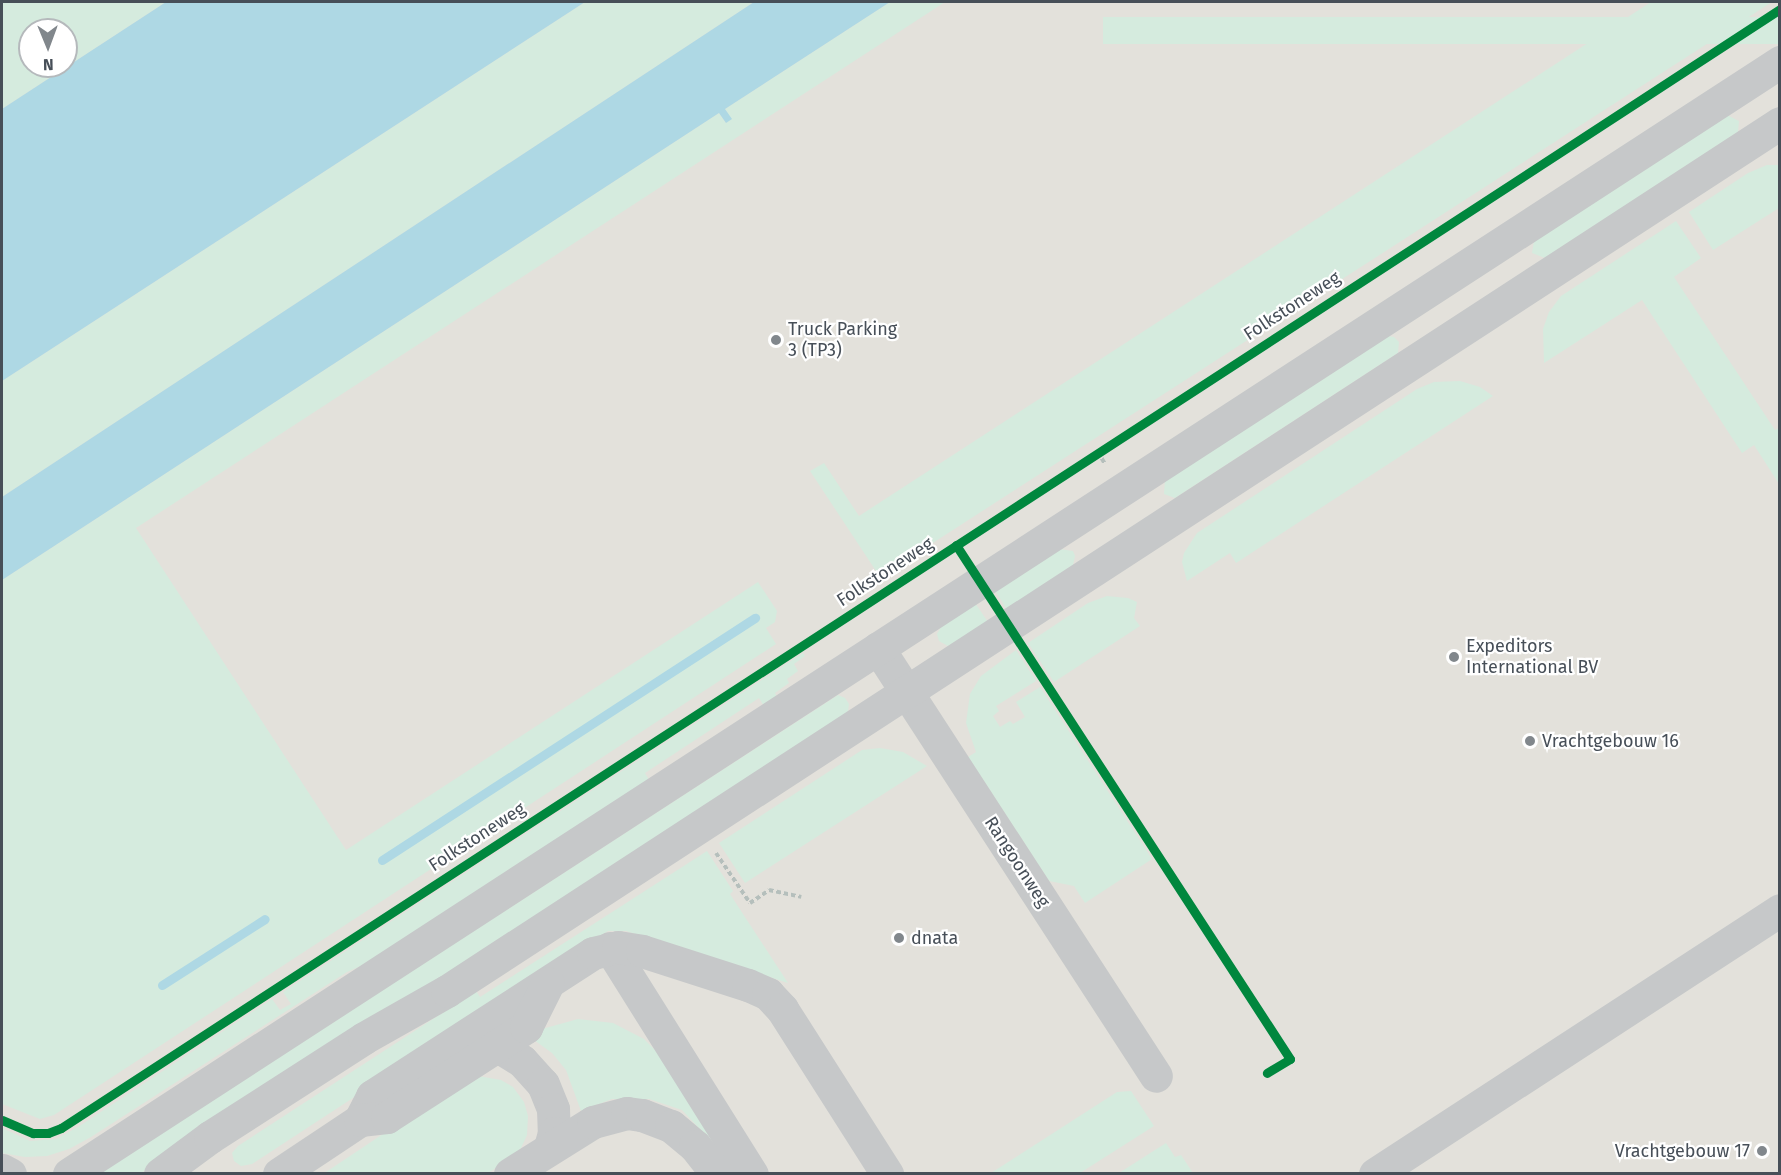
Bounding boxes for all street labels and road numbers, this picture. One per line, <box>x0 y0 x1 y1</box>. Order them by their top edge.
street label: Folkstoneweg <box>1240 267 1344 345</box>
street label: Folkstoneweg <box>833 533 937 611</box>
street label: Folkstoneweg <box>425 798 529 876</box>
street label: Rangoonweg <box>980 813 1054 911</box>

